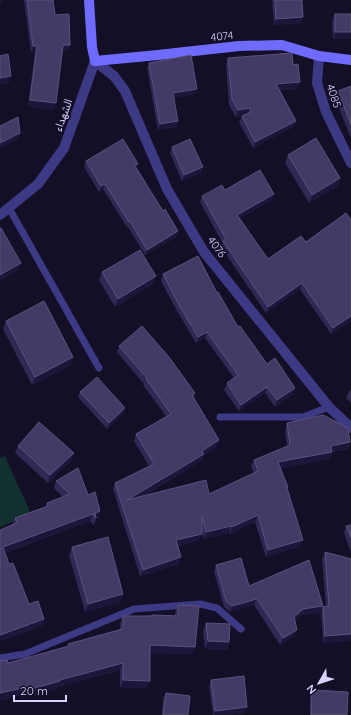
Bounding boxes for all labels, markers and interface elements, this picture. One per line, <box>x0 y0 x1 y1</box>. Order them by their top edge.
street label: 4074 <box>210 28 234 44</box>
street label: 4085 <box>323 82 345 110</box>
street label: الشهداء <box>51 97 75 133</box>
street label: 4076 <box>205 234 229 260</box>
north arrow <box>299 663 339 703</box>
scale bar <box>14 677 66 703</box>
text: N <box>303 682 319 697</box>
text: 20 m <box>20 683 48 698</box>

